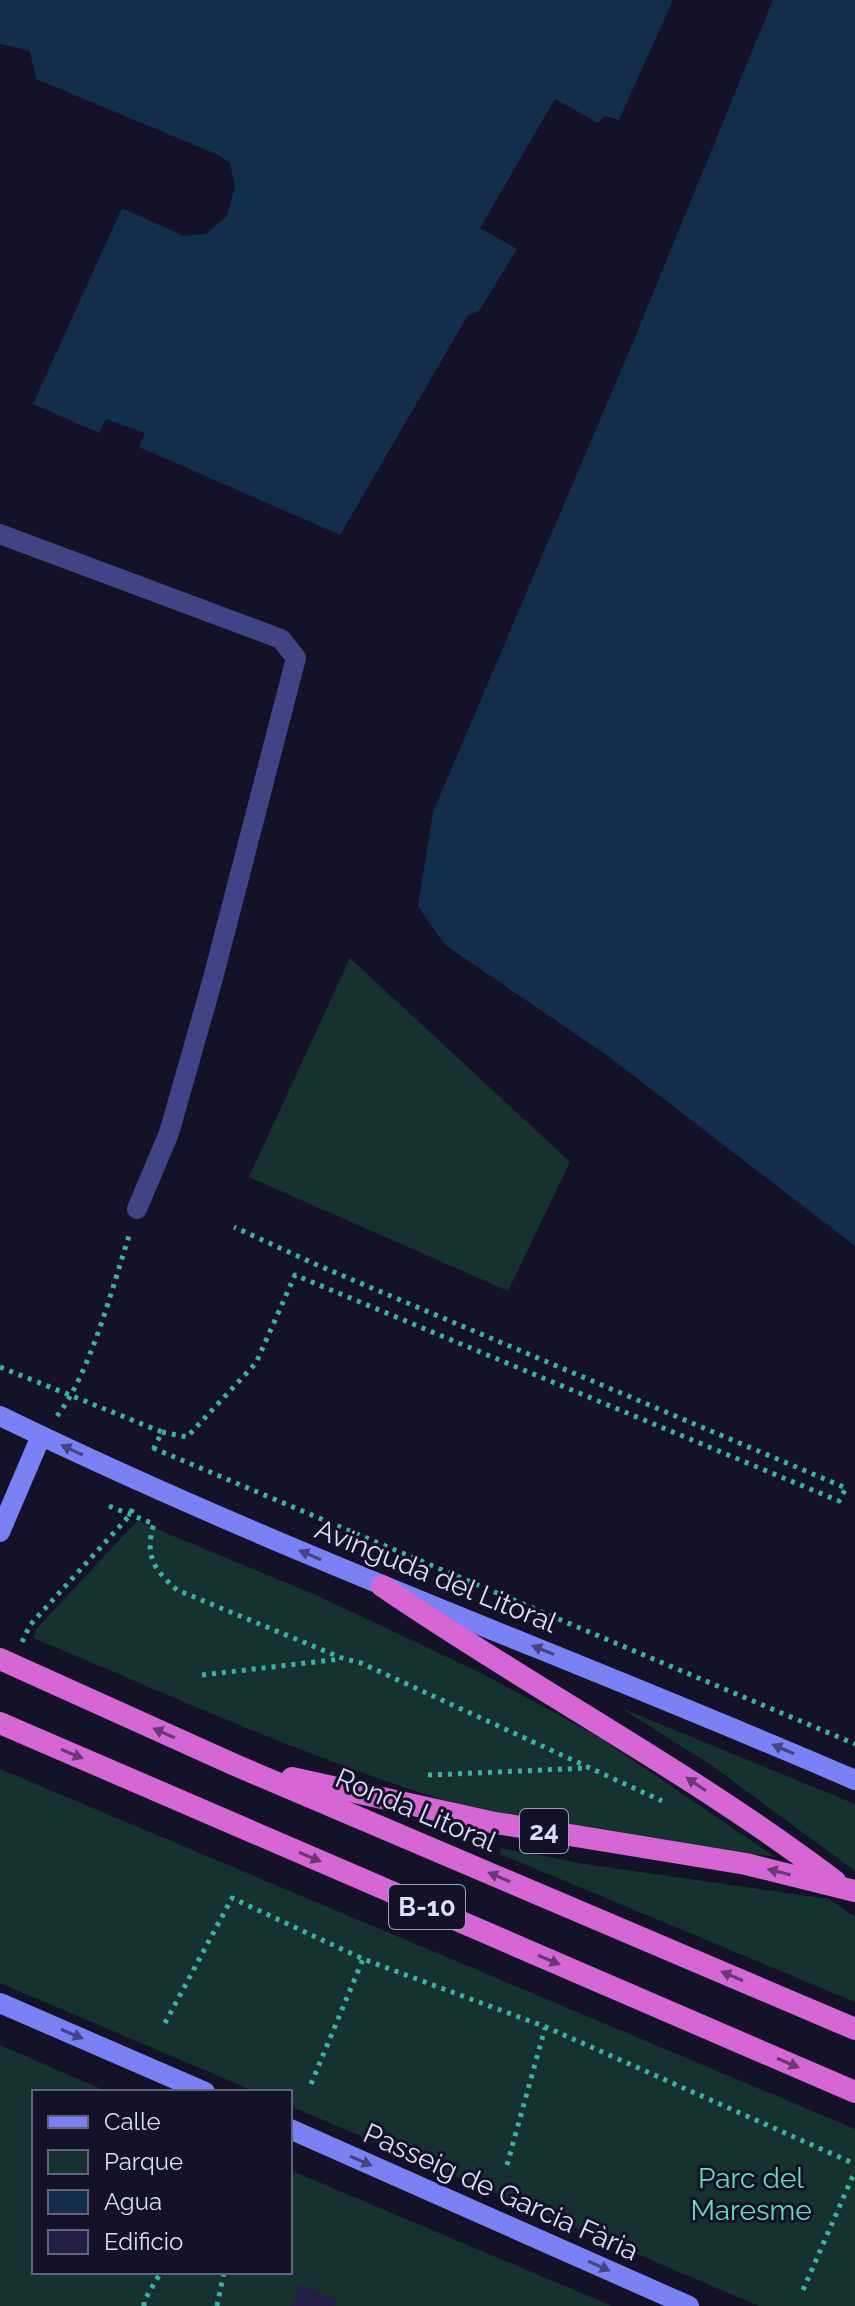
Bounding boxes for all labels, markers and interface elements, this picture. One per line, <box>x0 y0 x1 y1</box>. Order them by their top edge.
one-way arrow <box>61 1443 84 1457</box>
street label: Avinguda del Litoral <box>310 1512 562 1640</box>
one-way arrow <box>298 1549 322 1562</box>
one-way arrow <box>531 1643 555 1656</box>
one-way arrow <box>152 1726 175 1740</box>
one-way arrow <box>772 1743 795 1756</box>
one-way arrow <box>60 1747 83 1761</box>
street label: Ronda Litoral <box>331 1761 502 1859</box>
one-way arrow <box>686 1777 707 1792</box>
road number: 24 <box>520 1809 568 1853</box>
one-way arrow <box>299 1850 322 1863</box>
one-way arrow <box>767 1866 792 1878</box>
one-way arrow <box>487 1871 510 1884</box>
road number: B-10 <box>389 1885 465 1929</box>
one-way arrow <box>537 1953 561 1966</box>
one-way arrow <box>720 1970 744 1983</box>
one-way arrow <box>60 2028 83 2041</box>
one-way arrow <box>776 2056 800 2069</box>
legend <box>32 2090 292 2274</box>
text: Calle <box>104 2107 161 2136</box>
street label: Passeig de Garcia Fària <box>359 2116 643 2268</box>
text: Parque <box>104 2147 183 2176</box>
one-way arrow <box>350 2154 373 2167</box>
park label: Parc del Maresme <box>690 2162 812 2227</box>
text: Agua <box>104 2187 162 2216</box>
text: Edificio <box>104 2227 183 2256</box>
one-way arrow <box>587 2259 611 2273</box>

